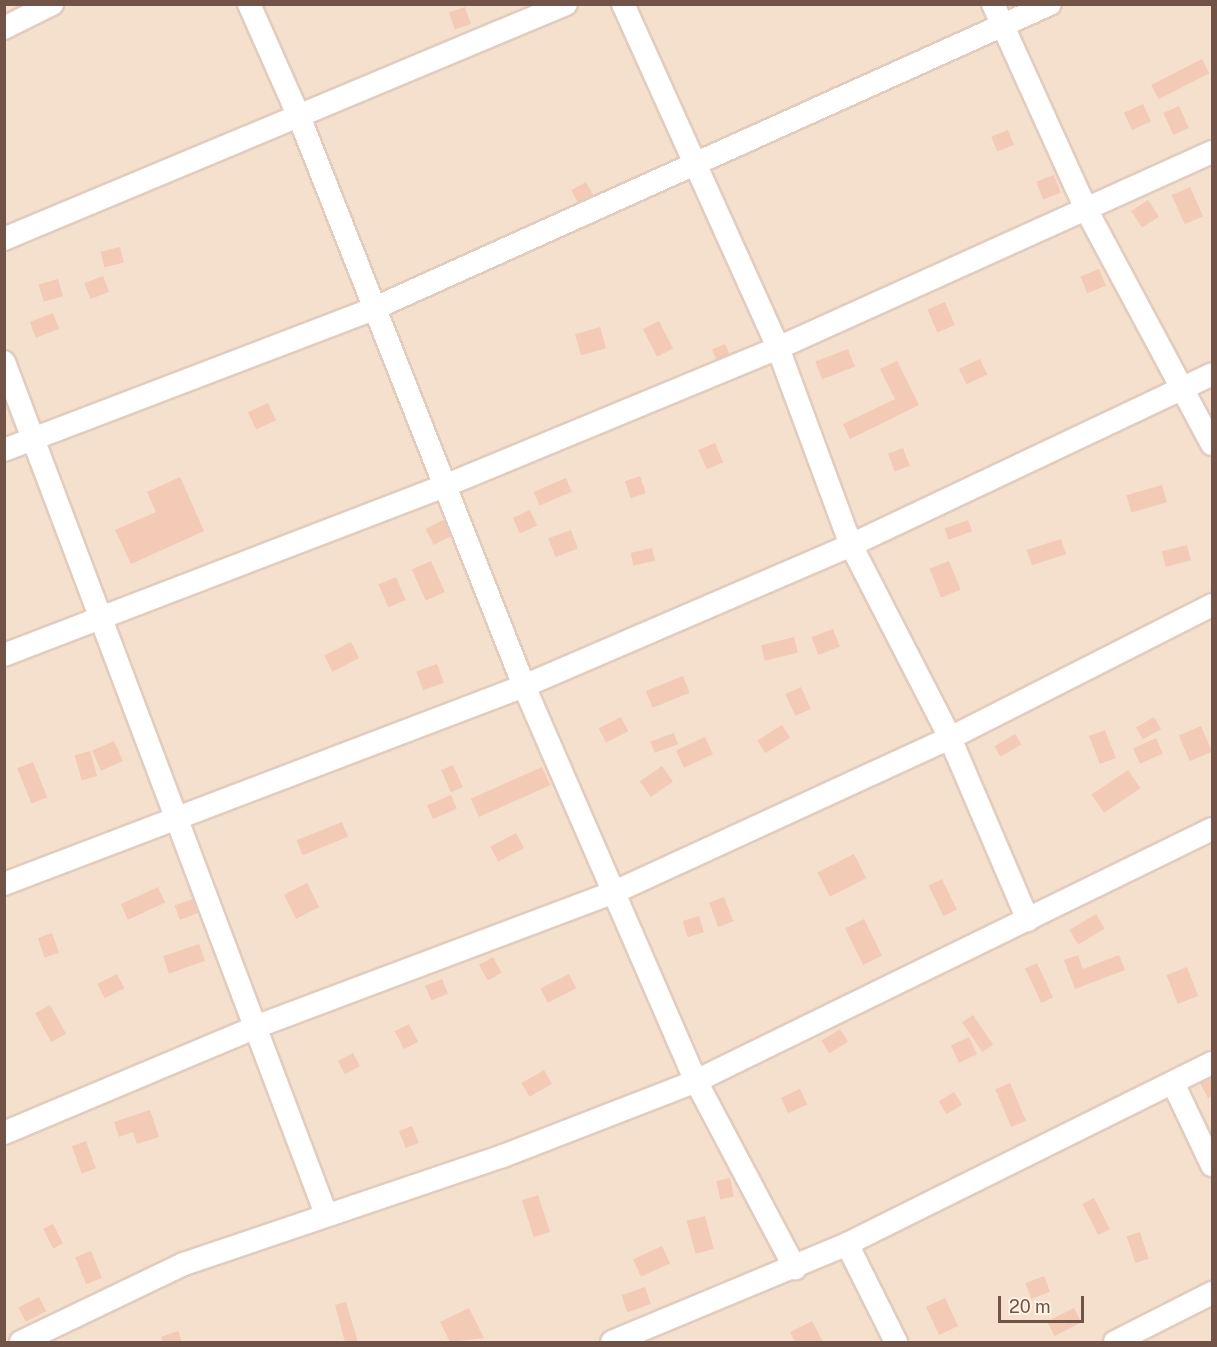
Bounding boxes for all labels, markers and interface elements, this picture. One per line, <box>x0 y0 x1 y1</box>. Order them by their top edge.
scale bar <box>1001 1284 1086 1322</box>
text: 20 m <box>1009 1296 1051 1317</box>

